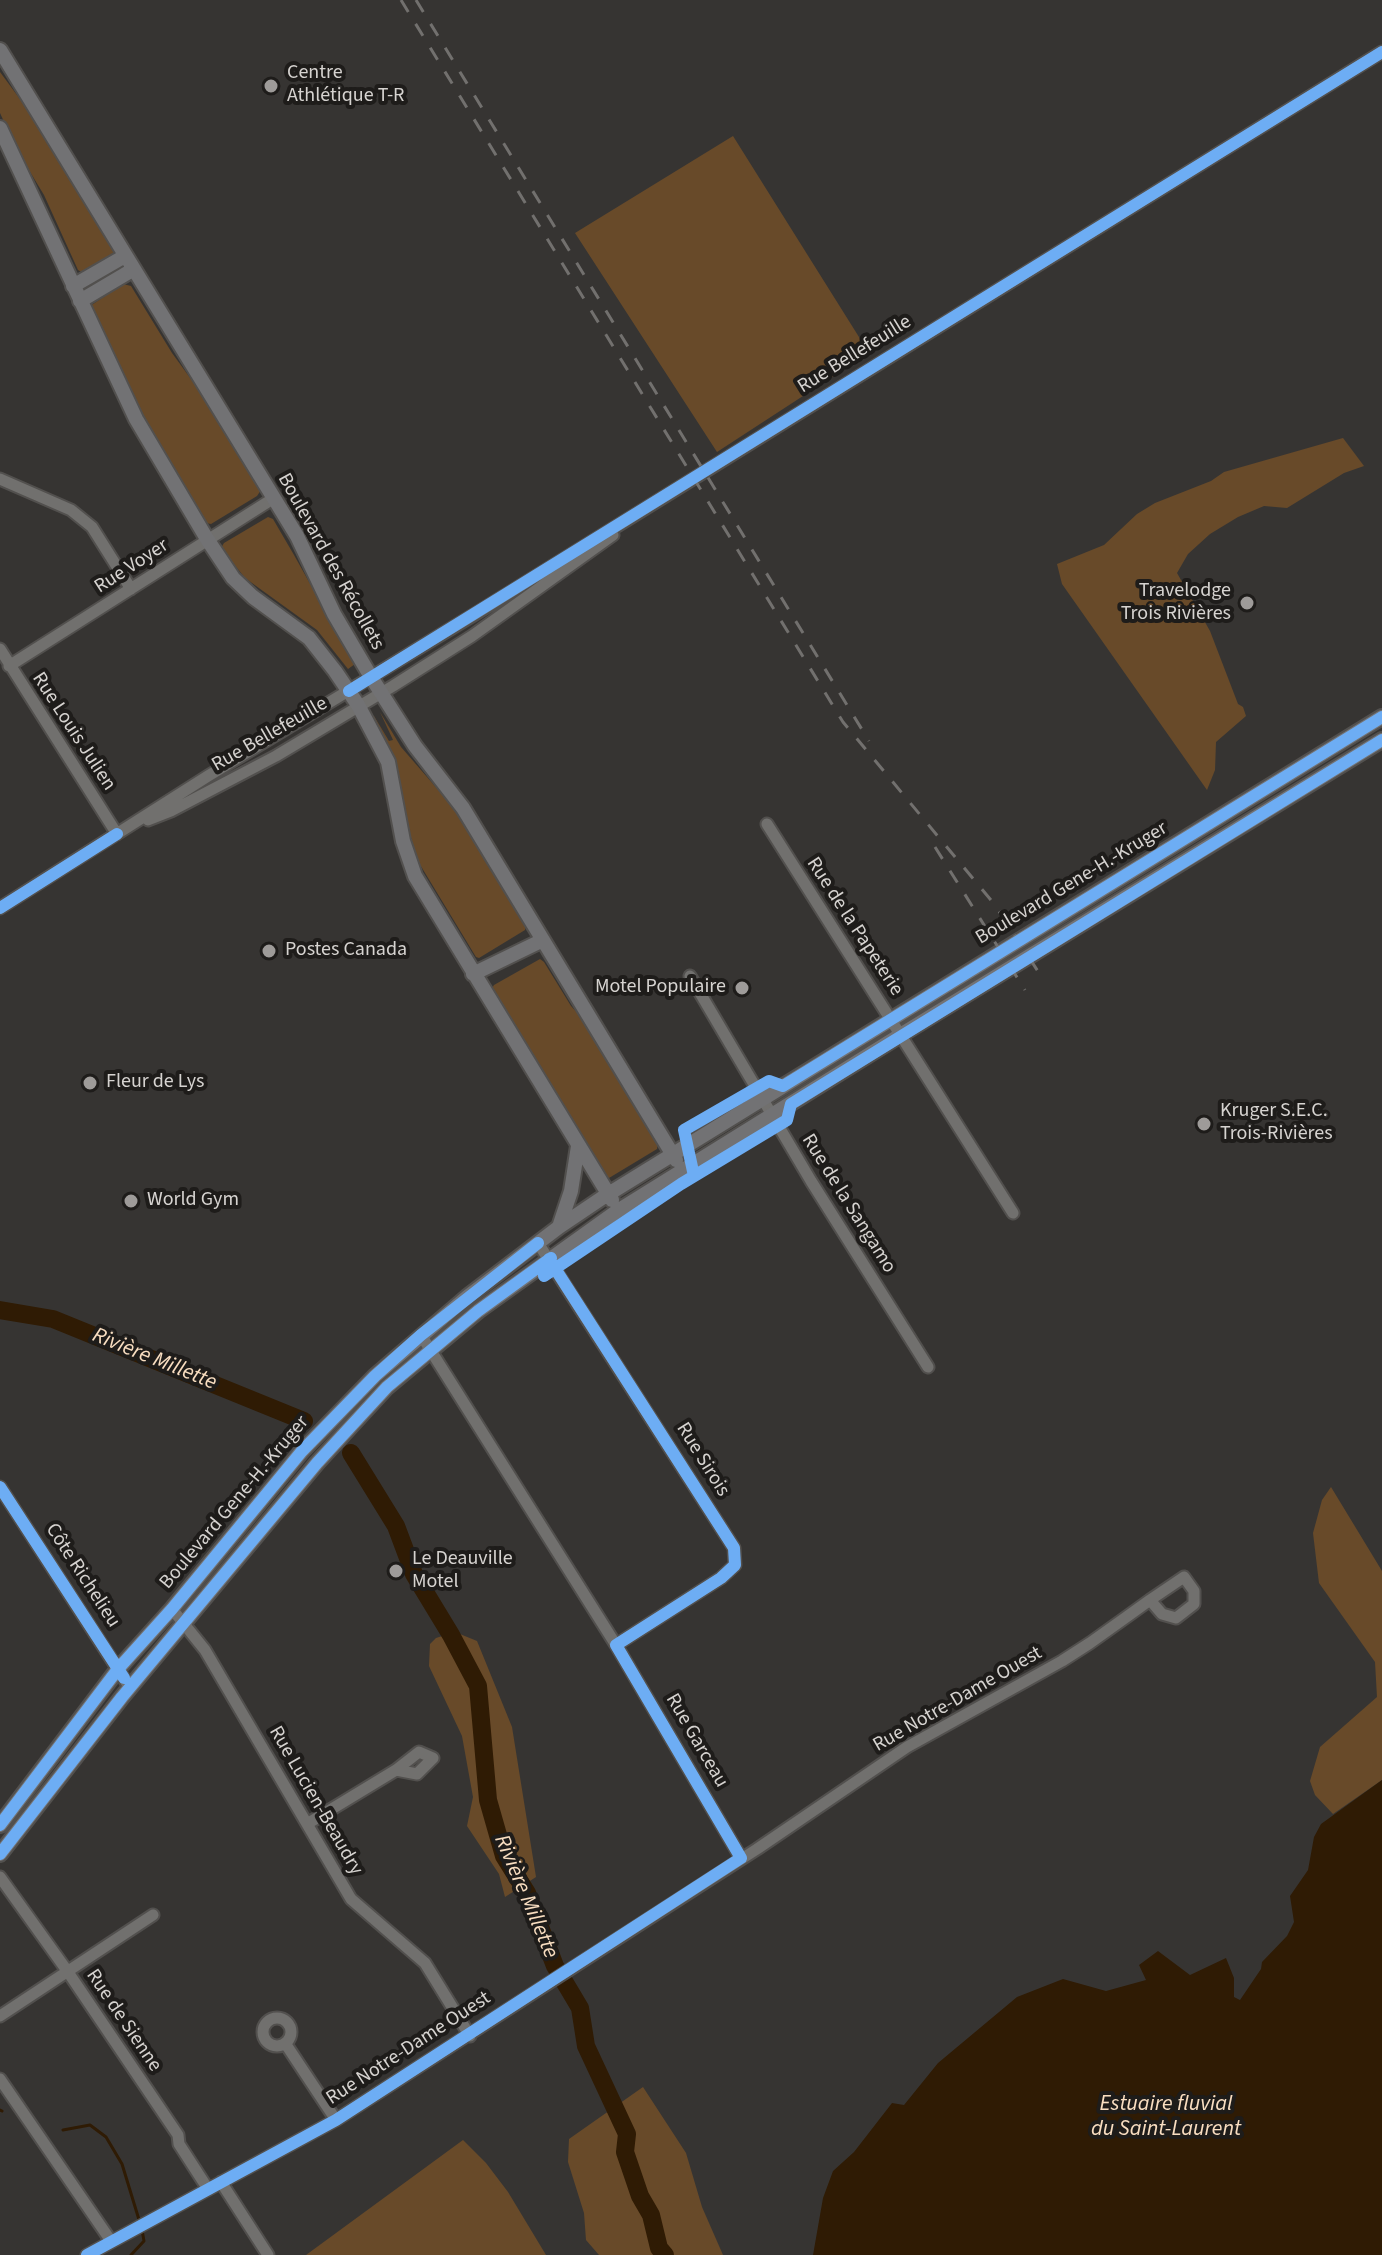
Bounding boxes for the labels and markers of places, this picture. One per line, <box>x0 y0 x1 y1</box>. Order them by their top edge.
place label: Centre Athlétique T-R <box>287 62 404 109</box>
marker: Centre Athlétique T-R <box>262 77 280 95</box>
place label: Travelodge Trois Rivières <box>1121 580 1231 627</box>
marker: Travelodge Trois Rivières <box>1238 594 1256 612</box>
place label: Postes Canada <box>285 939 407 963</box>
marker: Postes Canada <box>260 942 278 960</box>
place label: Motel Populaire <box>595 976 726 1000</box>
marker: Motel Populaire <box>733 979 751 997</box>
place label: Fleur de Lys <box>106 1071 204 1095</box>
marker: Fleur de Lys <box>81 1074 99 1092</box>
place label: Kruger S.E.C. Trois-Rivières <box>1220 1100 1333 1147</box>
marker: Kruger S.E.C. Trois-Rivières <box>1195 1115 1213 1133</box>
place label: World Gym <box>147 1189 239 1213</box>
marker: World Gym <box>122 1192 140 1210</box>
place label: Le Deauville Motel <box>412 1548 513 1595</box>
marker: Le Deauville Motel <box>387 1562 405 1580</box>

